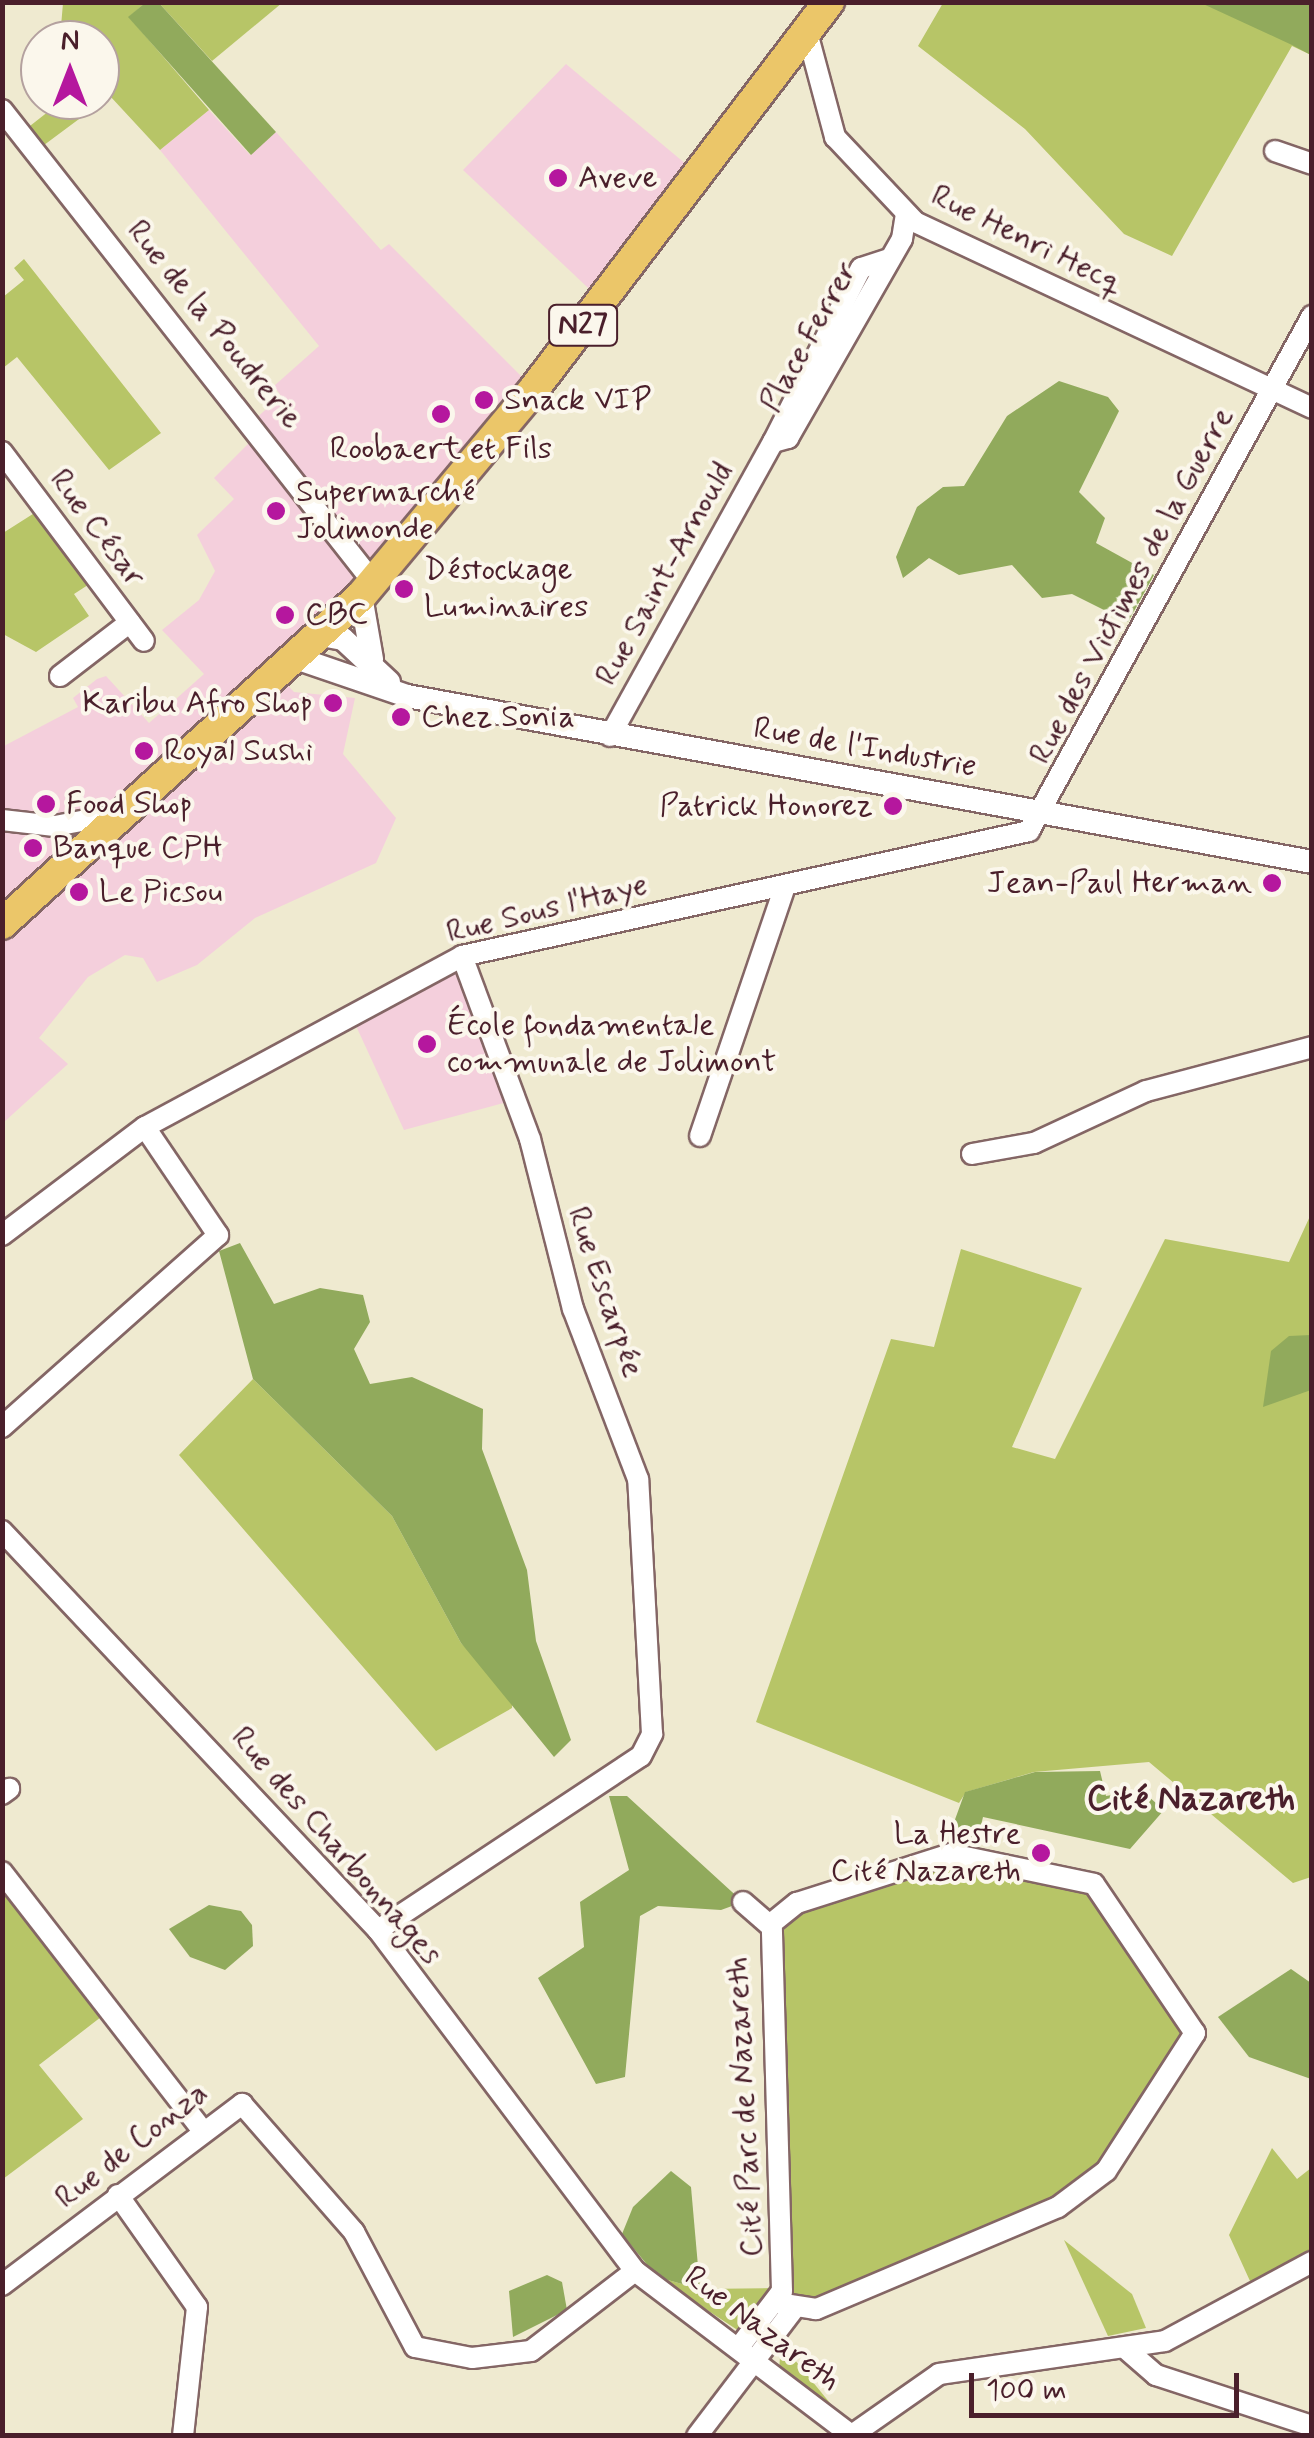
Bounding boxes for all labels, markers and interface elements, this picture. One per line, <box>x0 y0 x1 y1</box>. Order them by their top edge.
north arrow <box>20 20 120 120</box>
text: N <box>61 23 79 60</box>
place label: Aveve <box>578 159 658 197</box>
marker: Aveve <box>547 167 569 189</box>
street label: Rue Henri Hecq <box>924 176 1130 304</box>
street label: Rue de la Poudrerie <box>121 217 307 433</box>
street label: Place Ferrer <box>752 254 866 420</box>
road number: N27 <box>548 300 618 350</box>
place label: Snack VIP <box>504 381 649 419</box>
marker: Snack VIP <box>473 389 495 411</box>
marker: Roobaert et Fils <box>430 403 452 425</box>
street label: Rue des Victimes de la Guerre <box>1022 403 1242 769</box>
place label: Roobaert et Fils <box>328 430 554 468</box>
street label: Rue Saint-Arnould <box>588 457 742 691</box>
street label: Rue César <box>40 462 154 594</box>
place label: Supermarché Jolimonde <box>296 474 475 549</box>
marker: Supermarché Jolimonde <box>265 500 287 522</box>
place label: Déstockage Luminaires <box>424 552 588 627</box>
marker: Déstockage Luminaires <box>393 578 415 600</box>
place label: CBC <box>305 596 368 634</box>
marker: CBC <box>274 604 296 626</box>
place label: Karibu Afro Shop <box>82 684 313 722</box>
marker: Karibu Afro Shop <box>322 692 344 714</box>
place label: Chez Sonia <box>421 698 577 736</box>
marker: Chez Sonia <box>390 706 412 728</box>
street label: Rue de l'Industrie <box>750 709 980 787</box>
place label: Royal Sushi <box>164 732 309 770</box>
marker: Royal Sushi <box>133 740 155 762</box>
place label: Food Shop <box>66 785 192 823</box>
place label: Patrick Honorez <box>657 787 873 825</box>
marker: Food Shop <box>35 793 57 815</box>
marker: Patrick Honorez <box>882 795 904 817</box>
place label: Banque CPH <box>53 829 223 867</box>
marker: Banque CPH <box>22 837 44 859</box>
place label: Jean-Paul Herman <box>992 864 1252 902</box>
street label: Rue Sous l'Haye <box>443 866 651 952</box>
marker: Jean-Paul Herman <box>1261 872 1283 894</box>
place label: Le Picsou <box>99 873 226 911</box>
marker: Le Picsou <box>68 881 90 903</box>
place label: École fondamentale communale de Jolimont <box>447 1007 777 1082</box>
marker: École fondamentale communale de Jolimont <box>416 1033 438 1055</box>
street label: Rue Escarpée <box>558 1202 652 1382</box>
street label: Rue des Charbonnages <box>219 1715 453 1977</box>
district label: Cité Nazareth <box>1087 1778 1295 1820</box>
place label: La Hestre Cité Nazareth <box>831 1816 1021 1891</box>
marker: La Hestre Cité Nazareth <box>1030 1842 1052 1864</box>
street label: Cité Parc de Nazareth <box>718 1957 772 2257</box>
street label: Rue de Conza <box>49 2075 215 2217</box>
street label: Rue Nazareth <box>678 2259 846 2399</box>
scale bar <box>974 2353 1244 2415</box>
text: 100 m <box>986 2371 1067 2410</box>

